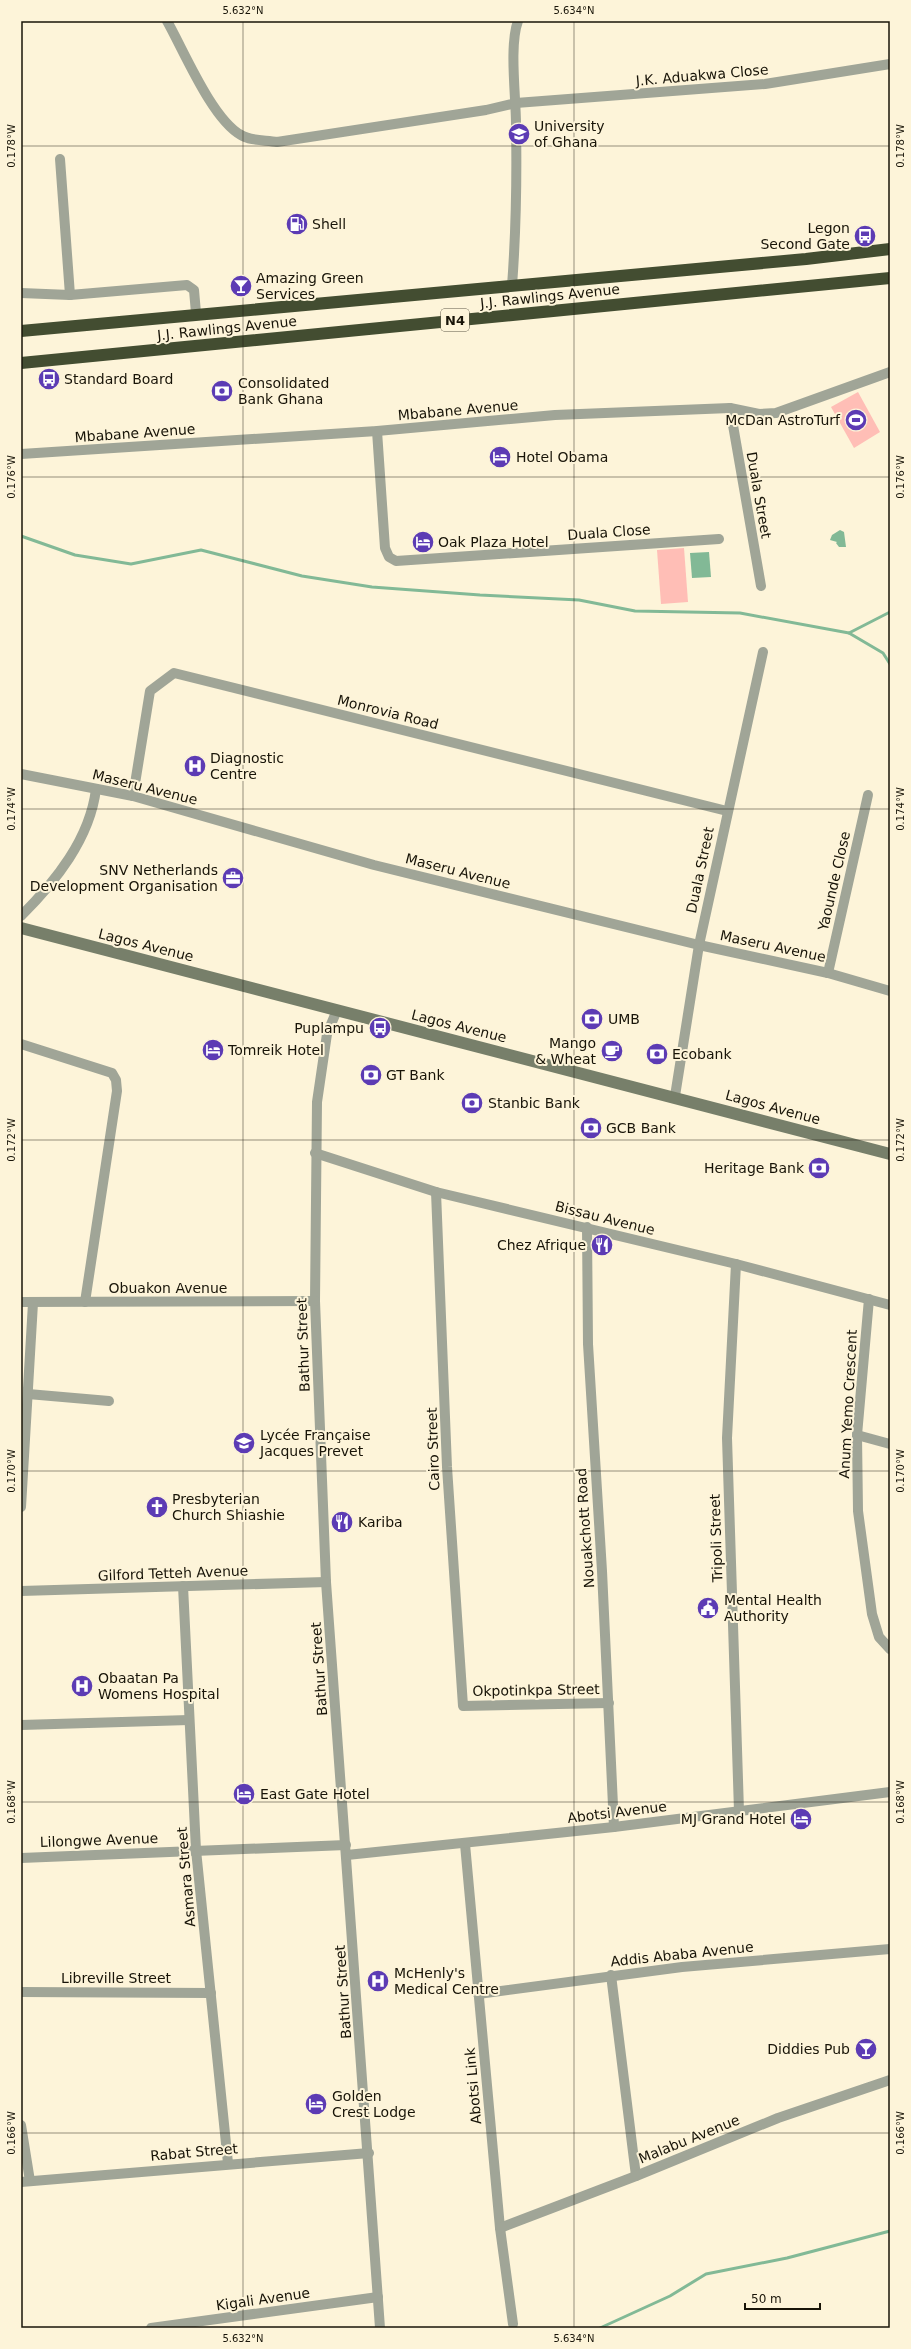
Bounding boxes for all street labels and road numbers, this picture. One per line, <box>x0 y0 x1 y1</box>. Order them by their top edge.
street label: J.K. Aduakwa Close <box>634 61 769 89</box>
street label: J.J. Rawlings Avenue <box>478 281 621 311</box>
road number: N4 <box>441 309 469 331</box>
street label: J.J. Rawlings Avenue <box>155 313 298 343</box>
street label: Mbabane Avenue <box>397 397 519 423</box>
street label: Mbabane Avenue <box>74 421 196 445</box>
street label: Duala Street <box>744 450 775 540</box>
street label: Duala Close <box>567 521 651 543</box>
street label: Monrovia Road <box>336 692 440 732</box>
street label: Maseru Avenue <box>91 766 199 808</box>
street label: Duala Street <box>683 825 717 915</box>
street label: Yaounde Close <box>815 830 853 933</box>
street label: Maseru Avenue <box>404 850 512 892</box>
street label: Lagos Avenue <box>97 925 195 965</box>
street label: Maseru Avenue <box>719 927 827 965</box>
street label: Lagos Avenue <box>410 1006 508 1046</box>
street label: Lagos Avenue <box>724 1087 822 1127</box>
street label: Bissau Avenue <box>554 1198 656 1238</box>
street label: Obuakon Avenue <box>109 1280 227 1296</box>
street label: Bathur Street <box>293 1297 313 1392</box>
street label: Anum Yemo Crescent <box>836 1329 860 1479</box>
street label: Cairo Street <box>424 1407 442 1491</box>
street label: Nouakchott Road <box>573 1467 597 1589</box>
street label: Tripoli Street <box>706 1493 726 1583</box>
street label: Gilford Tetteh Avenue <box>97 1562 249 1584</box>
street label: Bathur Street <box>308 1621 330 1717</box>
street label: Okpotinkpa Street <box>472 1681 600 1699</box>
street label: Abotsi Avenue <box>566 1798 668 1826</box>
street label: Asmara Street <box>174 1826 198 1928</box>
street label: Lilongwe Avenue <box>40 1830 158 1850</box>
street label: Addis Ababa Avenue <box>610 1939 754 1969</box>
street label: Bathur Street <box>332 1944 354 2040</box>
street label: Libreville Street <box>61 1970 172 1986</box>
street label: Abotsi Link <box>462 2046 484 2125</box>
street label: Malabu Avenue <box>636 2111 742 2167</box>
street label: Rabat Street <box>149 2140 239 2164</box>
street label: Kigali Avenue <box>215 2284 311 2314</box>

